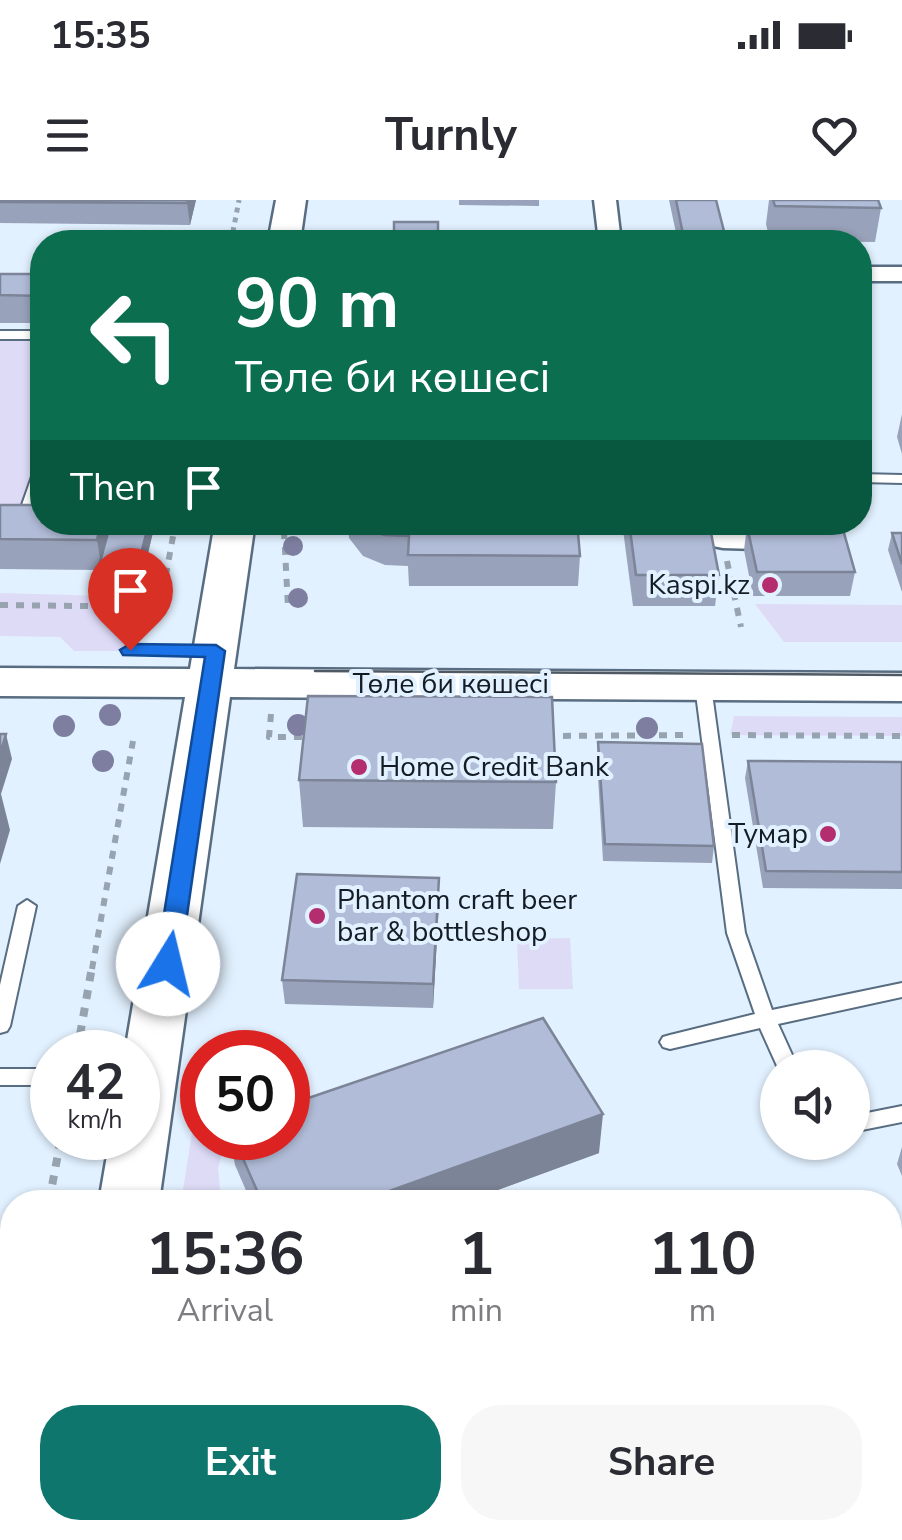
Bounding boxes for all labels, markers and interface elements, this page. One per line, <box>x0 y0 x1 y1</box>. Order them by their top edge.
text: 15:35 <box>50 10 151 61</box>
text: Turnly <box>385 105 517 166</box>
icon: menu <box>40 108 95 163</box>
icon: heart <box>807 108 862 163</box>
text: 90 m <box>235 256 399 352</box>
icon: left <box>70 270 200 400</box>
text: Төле би көшесі <box>235 347 550 408</box>
icon: arrive <box>176 460 231 515</box>
text: Then <box>70 462 156 513</box>
pin <box>88 548 173 651</box>
icon: arrive <box>103 563 158 618</box>
place label: Kaspi.kz <box>648 566 750 604</box>
marker: Kaspi.kz <box>759 574 781 596</box>
street label: Төле би көшесі <box>353 665 549 703</box>
place label: Home Credit Bank <box>379 748 610 786</box>
marker: Home Credit Bank <box>348 756 370 778</box>
place label: Тумар <box>728 815 808 853</box>
marker: Тумар <box>817 823 839 845</box>
place label: Phantom craft beer bar & bottleshop <box>337 881 577 951</box>
marker: Phantom craft beer bar & bottleshop <box>306 905 328 927</box>
position arrow <box>116 912 220 1016</box>
speed limit sign: 50 <box>180 1030 310 1160</box>
text: 42 <box>65 1048 125 1117</box>
map controls <box>760 1050 870 1160</box>
button: sound <box>760 1050 870 1160</box>
text: km/h <box>67 1103 123 1137</box>
text: 15:36 <box>146 1213 304 1295</box>
text: 1 <box>458 1213 494 1295</box>
text: 110 <box>648 1213 756 1295</box>
text: Arrival <box>177 1289 273 1332</box>
text: min <box>450 1289 503 1332</box>
text: m <box>689 1289 716 1332</box>
button: Exit <box>40 1405 441 1520</box>
button: Share <box>461 1405 862 1520</box>

